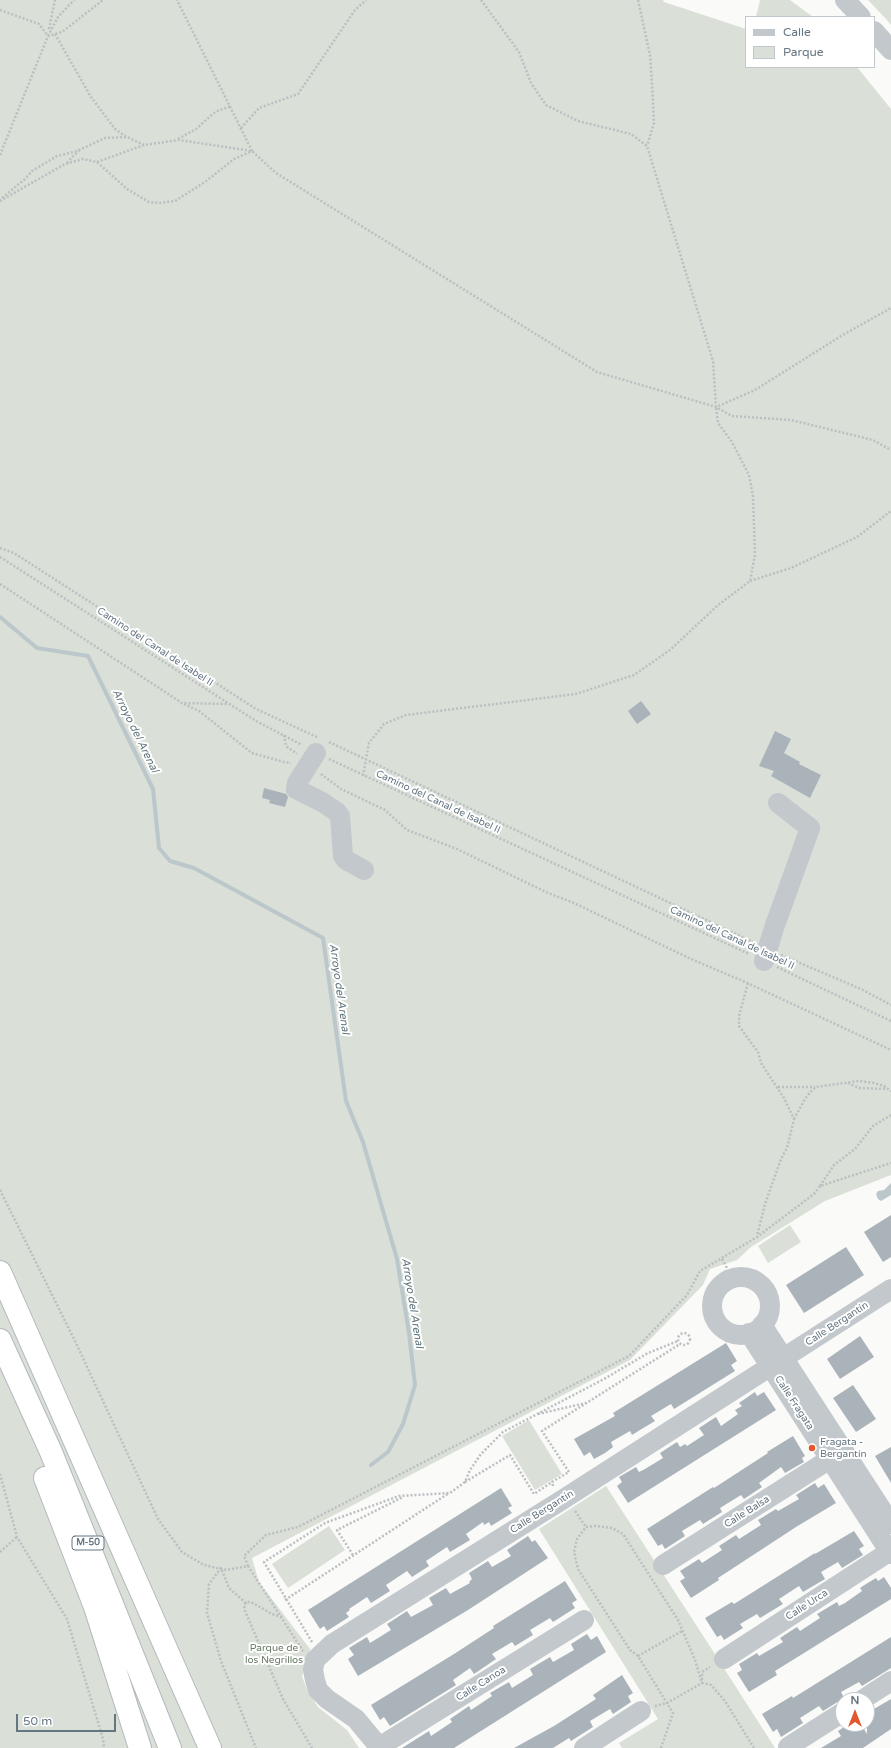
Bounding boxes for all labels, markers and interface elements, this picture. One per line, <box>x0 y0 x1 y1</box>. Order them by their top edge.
legend <box>745 16 875 68</box>
text: Calle <box>783 25 811 39</box>
text: Parque <box>783 45 824 59</box>
street label: Camino del Canal de Isabel II <box>95 605 215 689</box>
water label: Arroyo del Arenal <box>109 687 161 775</box>
street label: Camino del Canal de Isabel II <box>374 768 502 836</box>
street label: Camino del Canal de Isabel II <box>668 904 796 972</box>
water label: Arroyo del Arenal <box>326 943 352 1035</box>
water label: Arroyo del Arenal <box>398 1257 426 1349</box>
street label: Calle Bergantín <box>803 1299 871 1349</box>
street label: Calle Fragata <box>772 1374 816 1432</box>
place label: Fragata - Bergantín <box>820 1436 867 1460</box>
marker: Fragata - Bergantín <box>807 1443 817 1453</box>
street label: Calle Bergantín <box>508 1488 576 1536</box>
street label: Calle Balsa <box>722 1493 772 1531</box>
road number: M-50 <box>72 1536 104 1550</box>
street label: Calle Urca <box>784 1587 830 1623</box>
park label: Parque de los Negrillos <box>245 1642 303 1666</box>
street label: Calle Canoa <box>454 1664 508 1704</box>
north arrow <box>835 1692 875 1732</box>
text: N <box>851 1694 859 1707</box>
scale bar <box>18 1706 118 1732</box>
text: 50 m <box>23 1714 52 1728</box>

